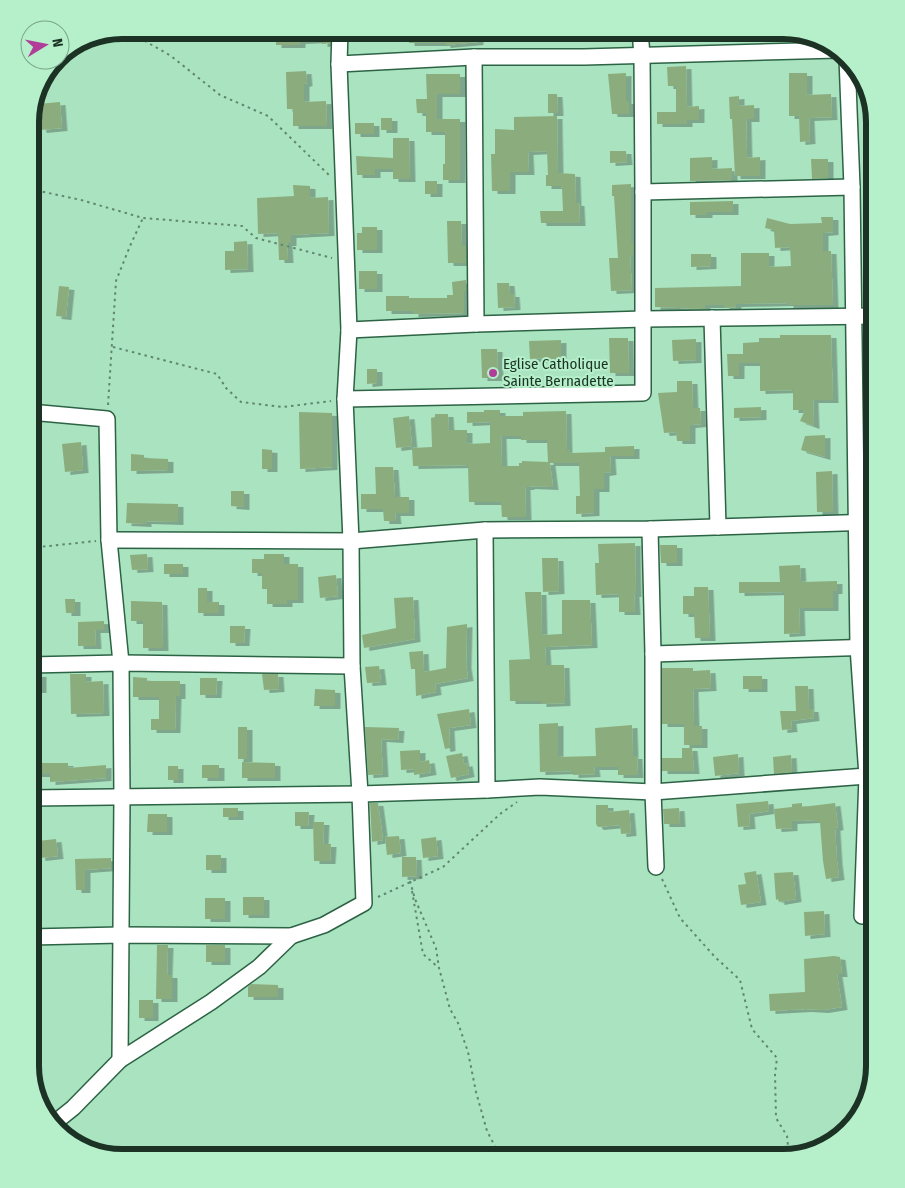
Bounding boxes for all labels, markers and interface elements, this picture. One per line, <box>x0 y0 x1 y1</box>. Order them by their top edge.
north arrow <box>20 20 70 70</box>
text: N <box>48 37 66 48</box>
place label: Eglise Catholique Sainte Bernadette <box>503 355 614 390</box>
marker: Eglise Catholique Sainte Bernadette <box>487 367 499 379</box>

